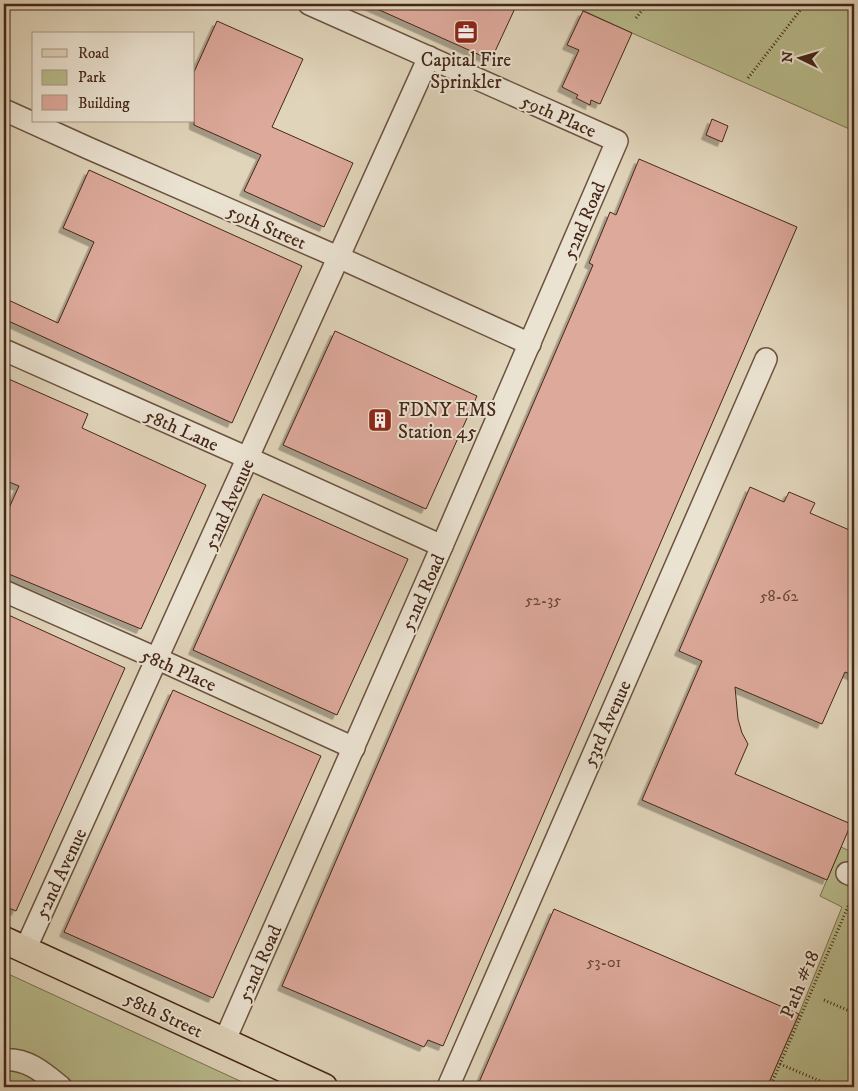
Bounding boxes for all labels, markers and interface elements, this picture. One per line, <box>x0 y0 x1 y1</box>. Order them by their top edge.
office icon: Capital Fire Sprinkler <box>453 19 479 45</box>
legend <box>32 32 195 122</box>
north arrow <box>776 32 826 82</box>
text: Road <box>78 44 110 63</box>
place label: Capital Fire Sprinkler <box>421 49 511 94</box>
text: N <box>779 50 798 63</box>
text: Park <box>78 68 107 87</box>
street label: 59th Place <box>517 90 600 143</box>
text: Building <box>78 94 130 113</box>
street label: 52nd Road <box>558 178 611 263</box>
street label: 59th Street <box>223 200 309 255</box>
place label: FDNY EMS Station 45 <box>398 399 496 444</box>
street label: 58th Lane <box>141 404 222 457</box>
building icon: FDNY EMS Station 45 <box>367 407 393 433</box>
street label: 52nd Avenue <box>199 456 260 554</box>
street label: 52nd Road <box>396 550 451 635</box>
house number: 58-62 <box>760 586 798 606</box>
house number: 52-35 <box>525 590 561 610</box>
street label: 58th Place <box>137 644 220 697</box>
street label: 53rd Avenue <box>578 677 637 770</box>
street label: 52nd Avenue <box>30 825 92 922</box>
street label: 52nd Road <box>233 921 288 1006</box>
street label: Path #18 <box>776 947 825 1022</box>
house number: 53-01 <box>587 952 622 972</box>
street label: 58th Street <box>120 987 206 1044</box>

